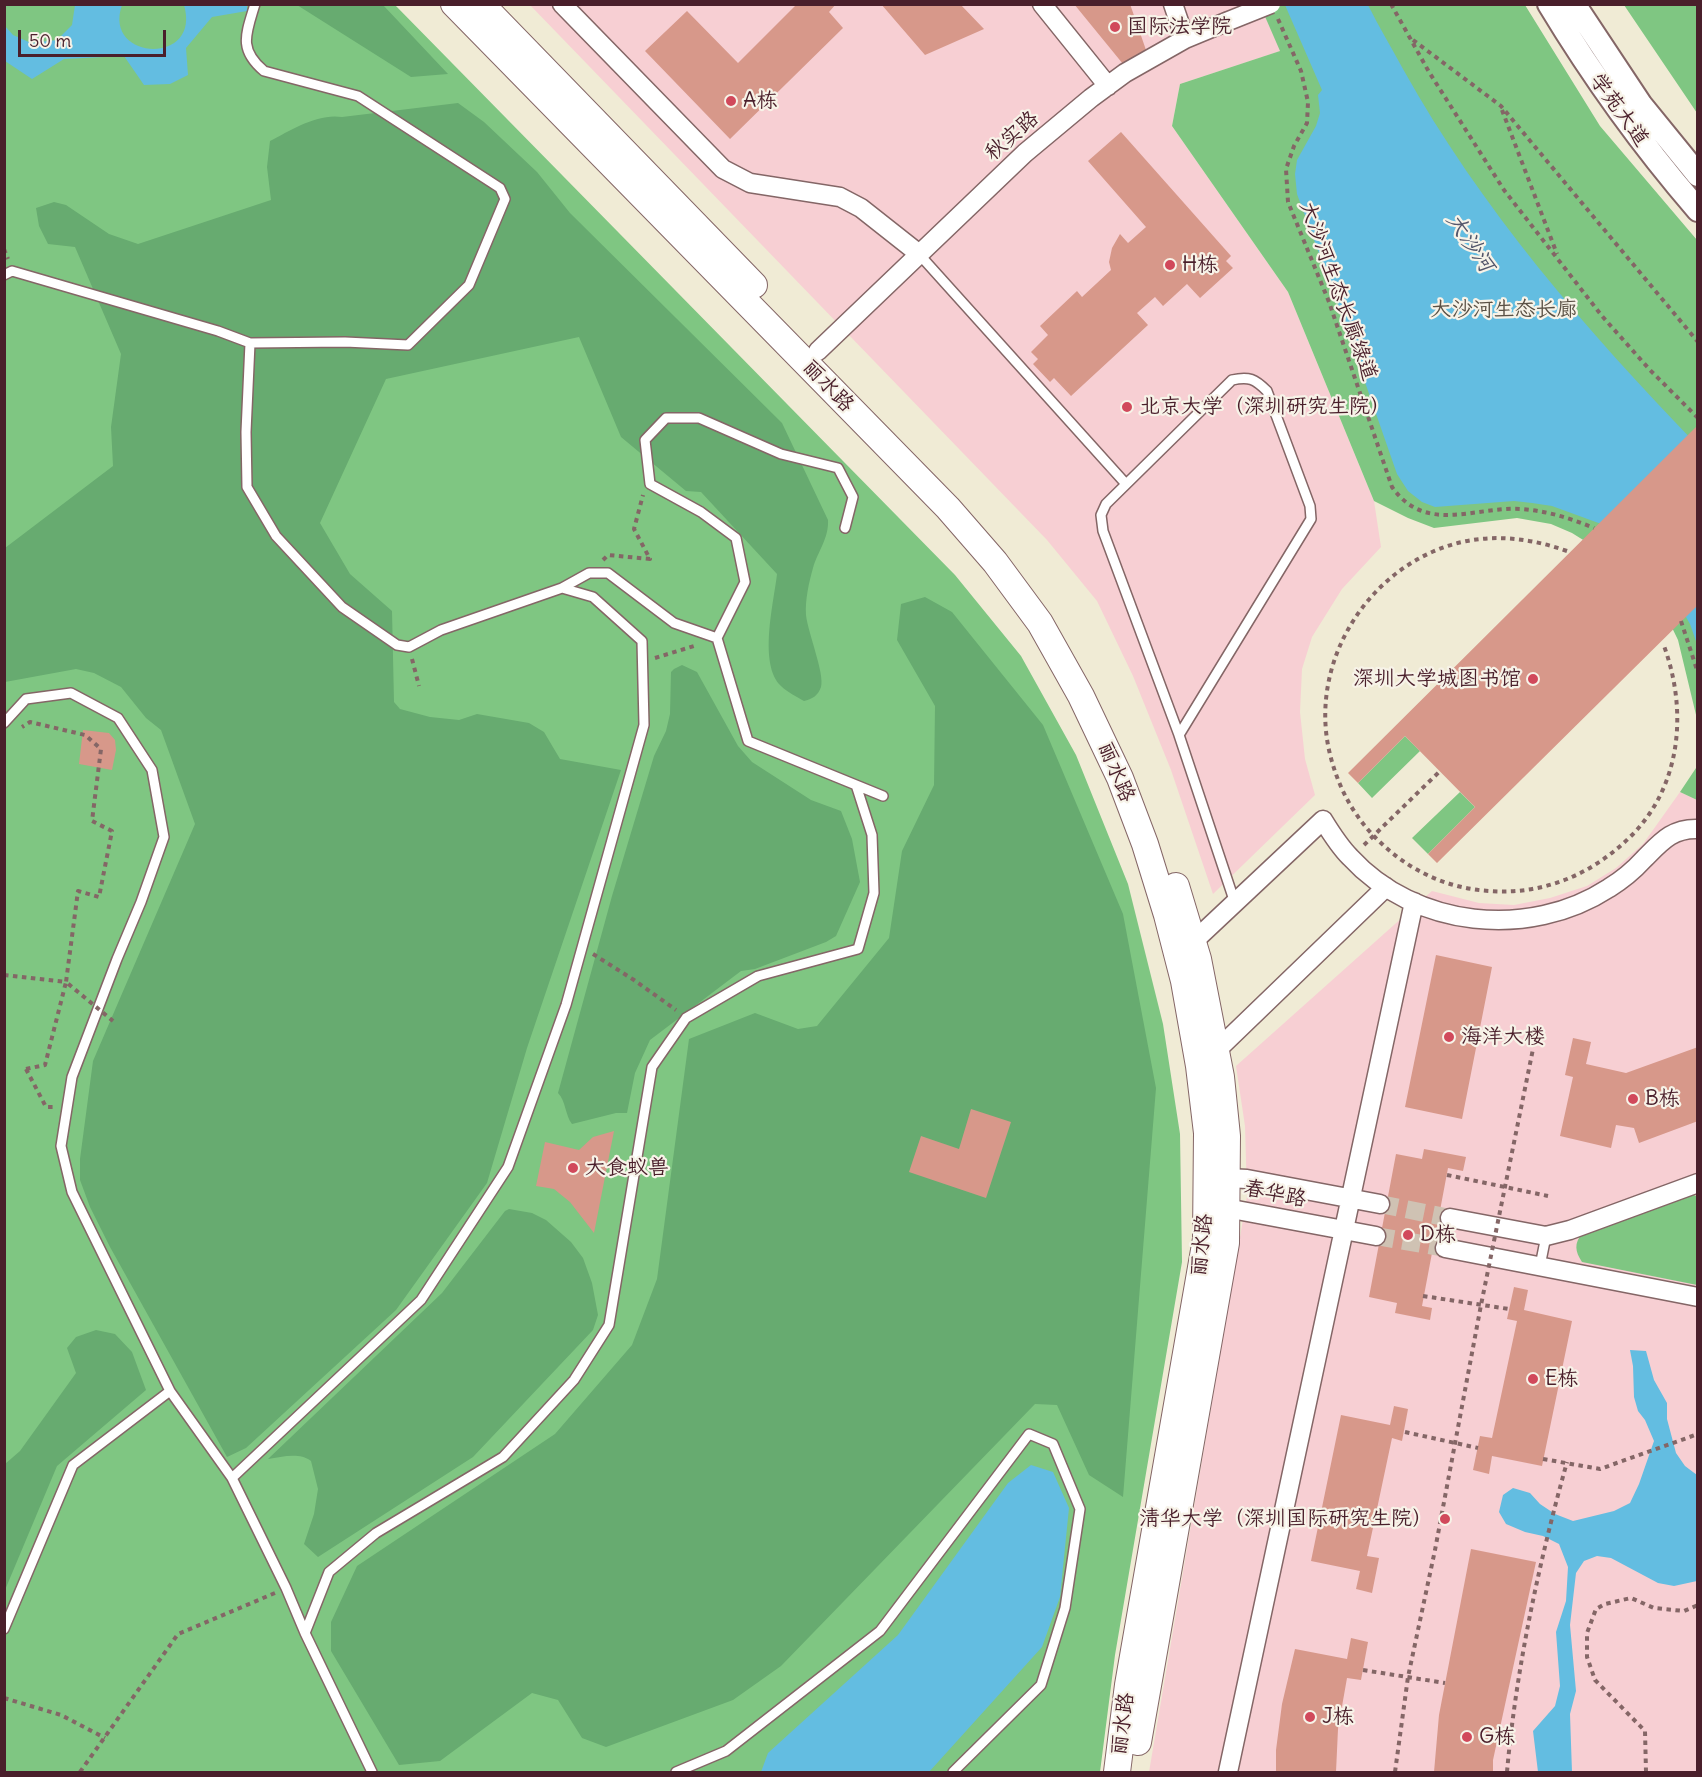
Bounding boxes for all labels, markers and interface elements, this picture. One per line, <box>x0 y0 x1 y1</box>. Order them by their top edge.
place label: 国际法学院 <box>1127 14 1232 40</box>
scale bar <box>21 18 170 56</box>
marker: 国际法学院 <box>1108 20 1122 34</box>
text: 50 m <box>29 29 71 52</box>
street label: 学苑大道 <box>1584 69 1654 151</box>
place label: A栋 <box>743 88 777 114</box>
marker: A栋 <box>724 94 738 108</box>
street label: 秋实路 <box>980 106 1044 166</box>
street label: 大沙河生态长廊绿道 <box>1294 198 1382 384</box>
water label: 大沙河 <box>1441 208 1499 278</box>
place label: H栋 <box>1182 252 1218 278</box>
marker: H栋 <box>1163 258 1177 272</box>
park label: 大沙河生态长廊 <box>1431 297 1577 323</box>
street label: 丽水路 <box>797 355 859 417</box>
place label: 北京大学（深圳研究生院） <box>1139 394 1391 420</box>
marker: 北京大学（深圳研究生院） <box>1120 400 1134 414</box>
place label: 深圳大学城图书馆 <box>1353 666 1521 692</box>
marker: 深圳大学城图书馆 <box>1526 672 1540 686</box>
street label: 丽水路 <box>1092 738 1140 806</box>
place label: 海洋大楼 <box>1461 1024 1545 1050</box>
marker: 海洋大楼 <box>1442 1030 1456 1044</box>
place label: B栋 <box>1645 1086 1680 1112</box>
marker: B栋 <box>1626 1092 1640 1106</box>
place label: 大食蚁兽 <box>585 1155 669 1181</box>
marker: 大食蚁兽 <box>566 1161 580 1175</box>
street label: 春华路 <box>1242 1176 1308 1212</box>
street label: 丽水路 <box>1186 1212 1218 1278</box>
place label: D栋 <box>1420 1222 1456 1248</box>
marker: D栋 <box>1401 1228 1415 1242</box>
place label: E栋 <box>1545 1366 1578 1392</box>
marker: E栋 <box>1526 1372 1540 1386</box>
place label: 清华大学（深圳国际研究生院） <box>1139 1506 1433 1532</box>
marker: 清华大学（深圳国际研究生院） <box>1438 1512 1452 1526</box>
street label: 丽水路 <box>1107 1691 1139 1757</box>
place label: J栋 <box>1322 1704 1354 1730</box>
marker: J栋 <box>1303 1710 1317 1724</box>
place label: G栋 <box>1479 1724 1515 1750</box>
marker: G栋 <box>1460 1730 1474 1744</box>

